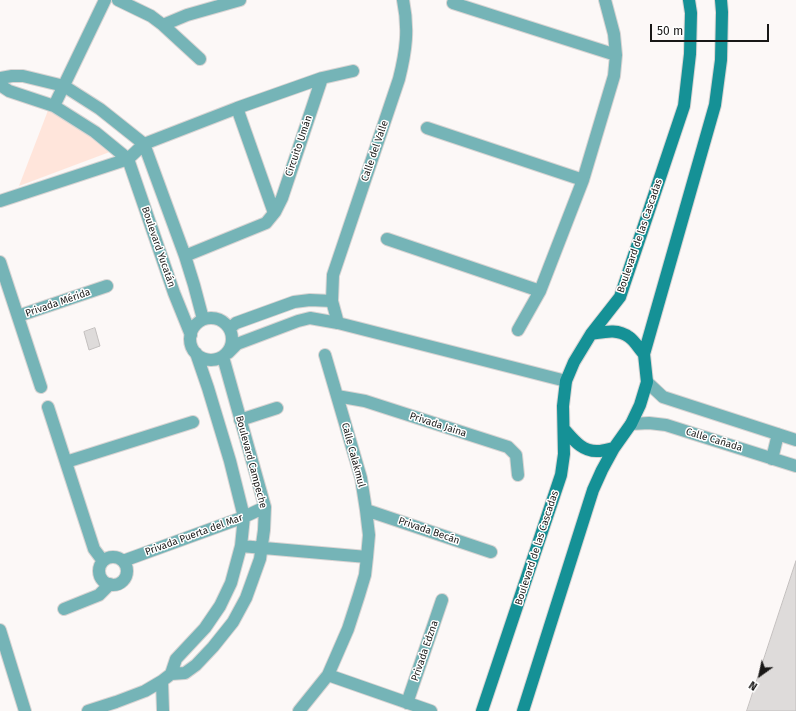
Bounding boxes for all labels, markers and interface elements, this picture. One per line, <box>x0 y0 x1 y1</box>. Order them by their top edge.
scale bar <box>652 16 771 42</box>
text: 50 m <box>657 24 683 38</box>
street label: Circuito Umán <box>283 114 315 178</box>
street label: Calle del Valle <box>359 119 391 183</box>
street label: Boulevard de las Cascadas <box>615 177 665 295</box>
street label: Boulevard Yucatán <box>139 205 177 289</box>
street label: Privada Mérida <box>24 286 92 320</box>
street label: Privada Jaina <box>408 410 468 440</box>
street label: Boulevard Campeche <box>233 414 269 510</box>
street label: Calle Calakmul <box>339 421 367 489</box>
street label: Calle Cañada <box>684 426 744 454</box>
street label: Boulevard de las Cascadas <box>513 489 561 607</box>
street label: Privada Puerta del Mar <box>144 512 244 558</box>
street label: Privada Becán <box>397 515 461 547</box>
street label: Privada Edzna <box>409 619 441 683</box>
north arrow <box>740 655 780 695</box>
text: N <box>747 678 760 693</box>

